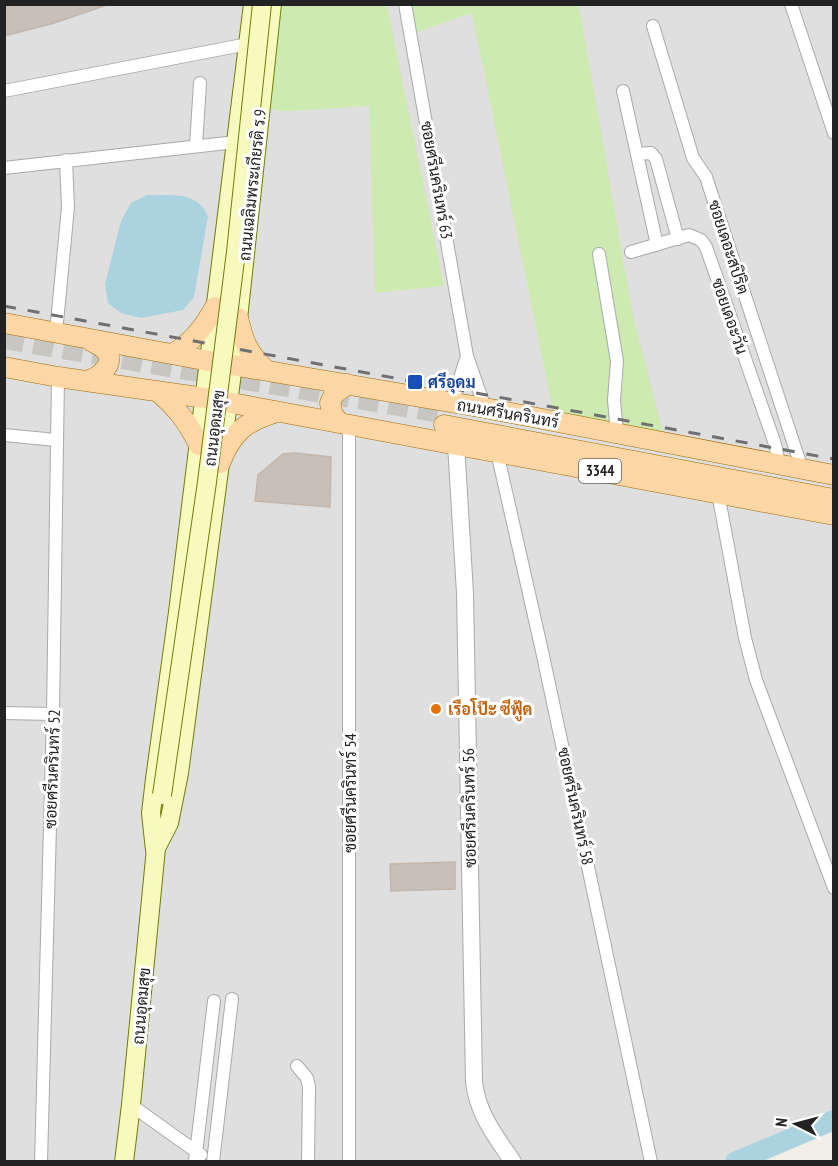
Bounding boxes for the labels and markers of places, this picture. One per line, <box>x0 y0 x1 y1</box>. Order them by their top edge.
place label: ศรีอุดม <box>428 372 475 394</box>
marker: ศรีอุดม <box>406 373 424 391</box>
place label: เรือโป๊ะ ซีฟู้ด <box>448 698 532 722</box>
marker: เรือโป๊ะ ซีฟู้ด <box>429 702 443 716</box>

